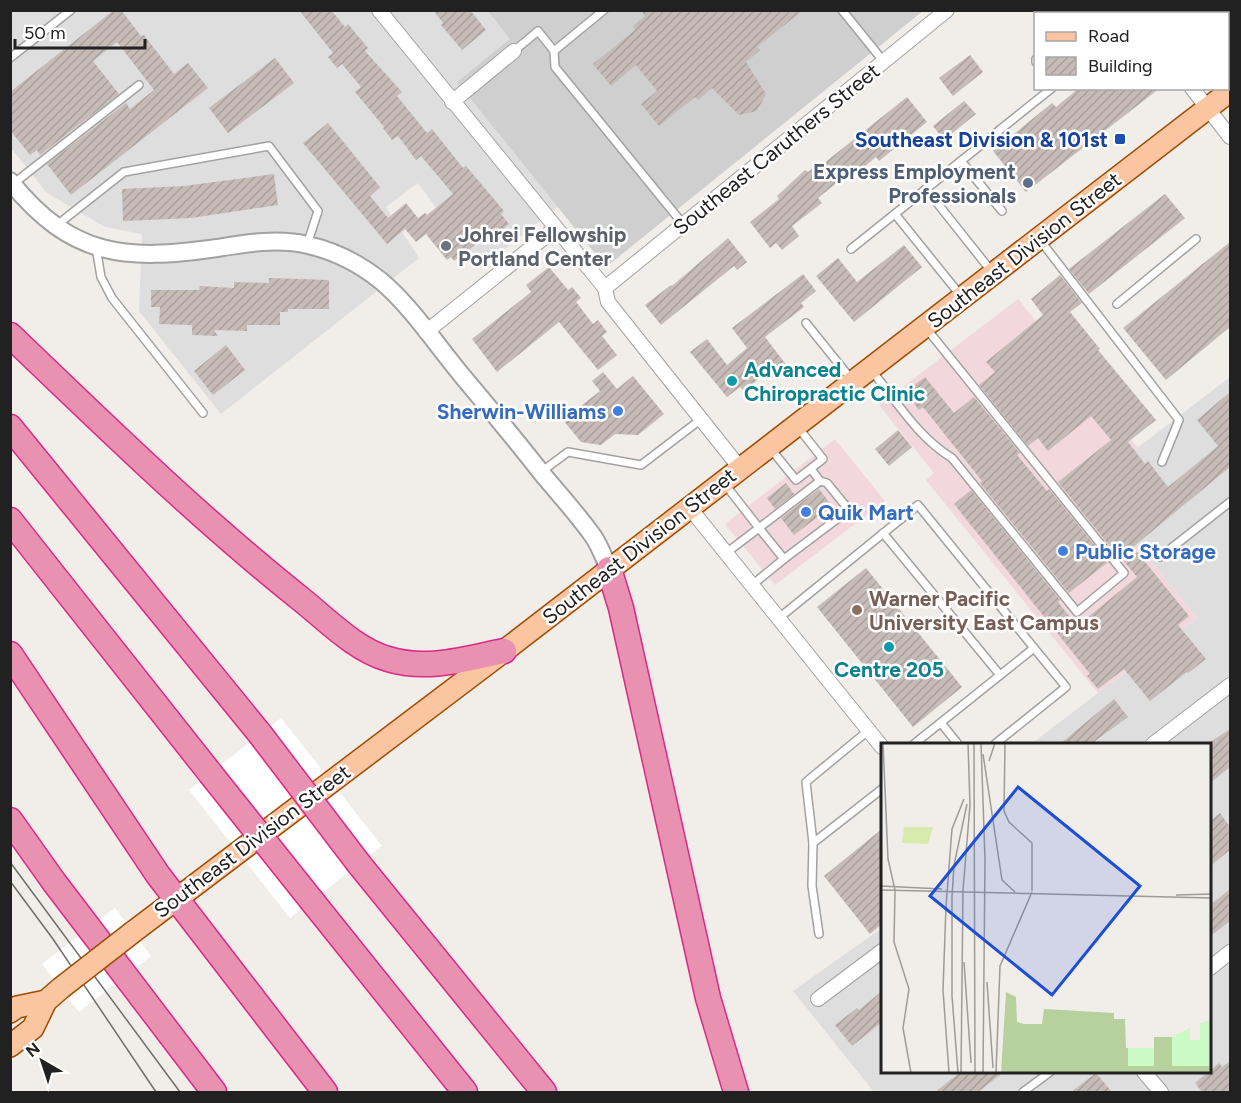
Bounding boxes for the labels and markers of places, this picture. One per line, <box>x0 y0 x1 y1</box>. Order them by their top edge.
place label: Southeast Division & 101st <box>855 127 1108 152</box>
marker: Southeast Division & 101st <box>1113 132 1127 146</box>
place label: Express Employment Professionals <box>813 159 1016 208</box>
marker: Express Employment Professionals <box>1021 176 1035 190</box>
place label: Johrei Fellowship Portland Center <box>458 222 626 271</box>
marker: Johrei Fellowship Portland Center <box>439 239 453 253</box>
place label: Advanced Chiropractic Clinic <box>744 357 926 406</box>
marker: Advanced Chiropractic Clinic <box>725 374 739 388</box>
place label: Sherwin-Williams <box>437 399 606 424</box>
marker: Sherwin-Williams <box>611 404 625 418</box>
place label: Quik Mart <box>818 500 914 525</box>
marker: Quik Mart <box>799 505 813 519</box>
place label: Public Storage <box>1075 539 1216 564</box>
marker: Public Storage <box>1056 544 1070 558</box>
place label: Warner Pacific University East Campus <box>869 586 1099 635</box>
marker: Warner Pacific University East Campus <box>850 603 864 617</box>
marker: Centre 205 <box>882 640 896 654</box>
place label: Centre 205 <box>834 657 944 682</box>

